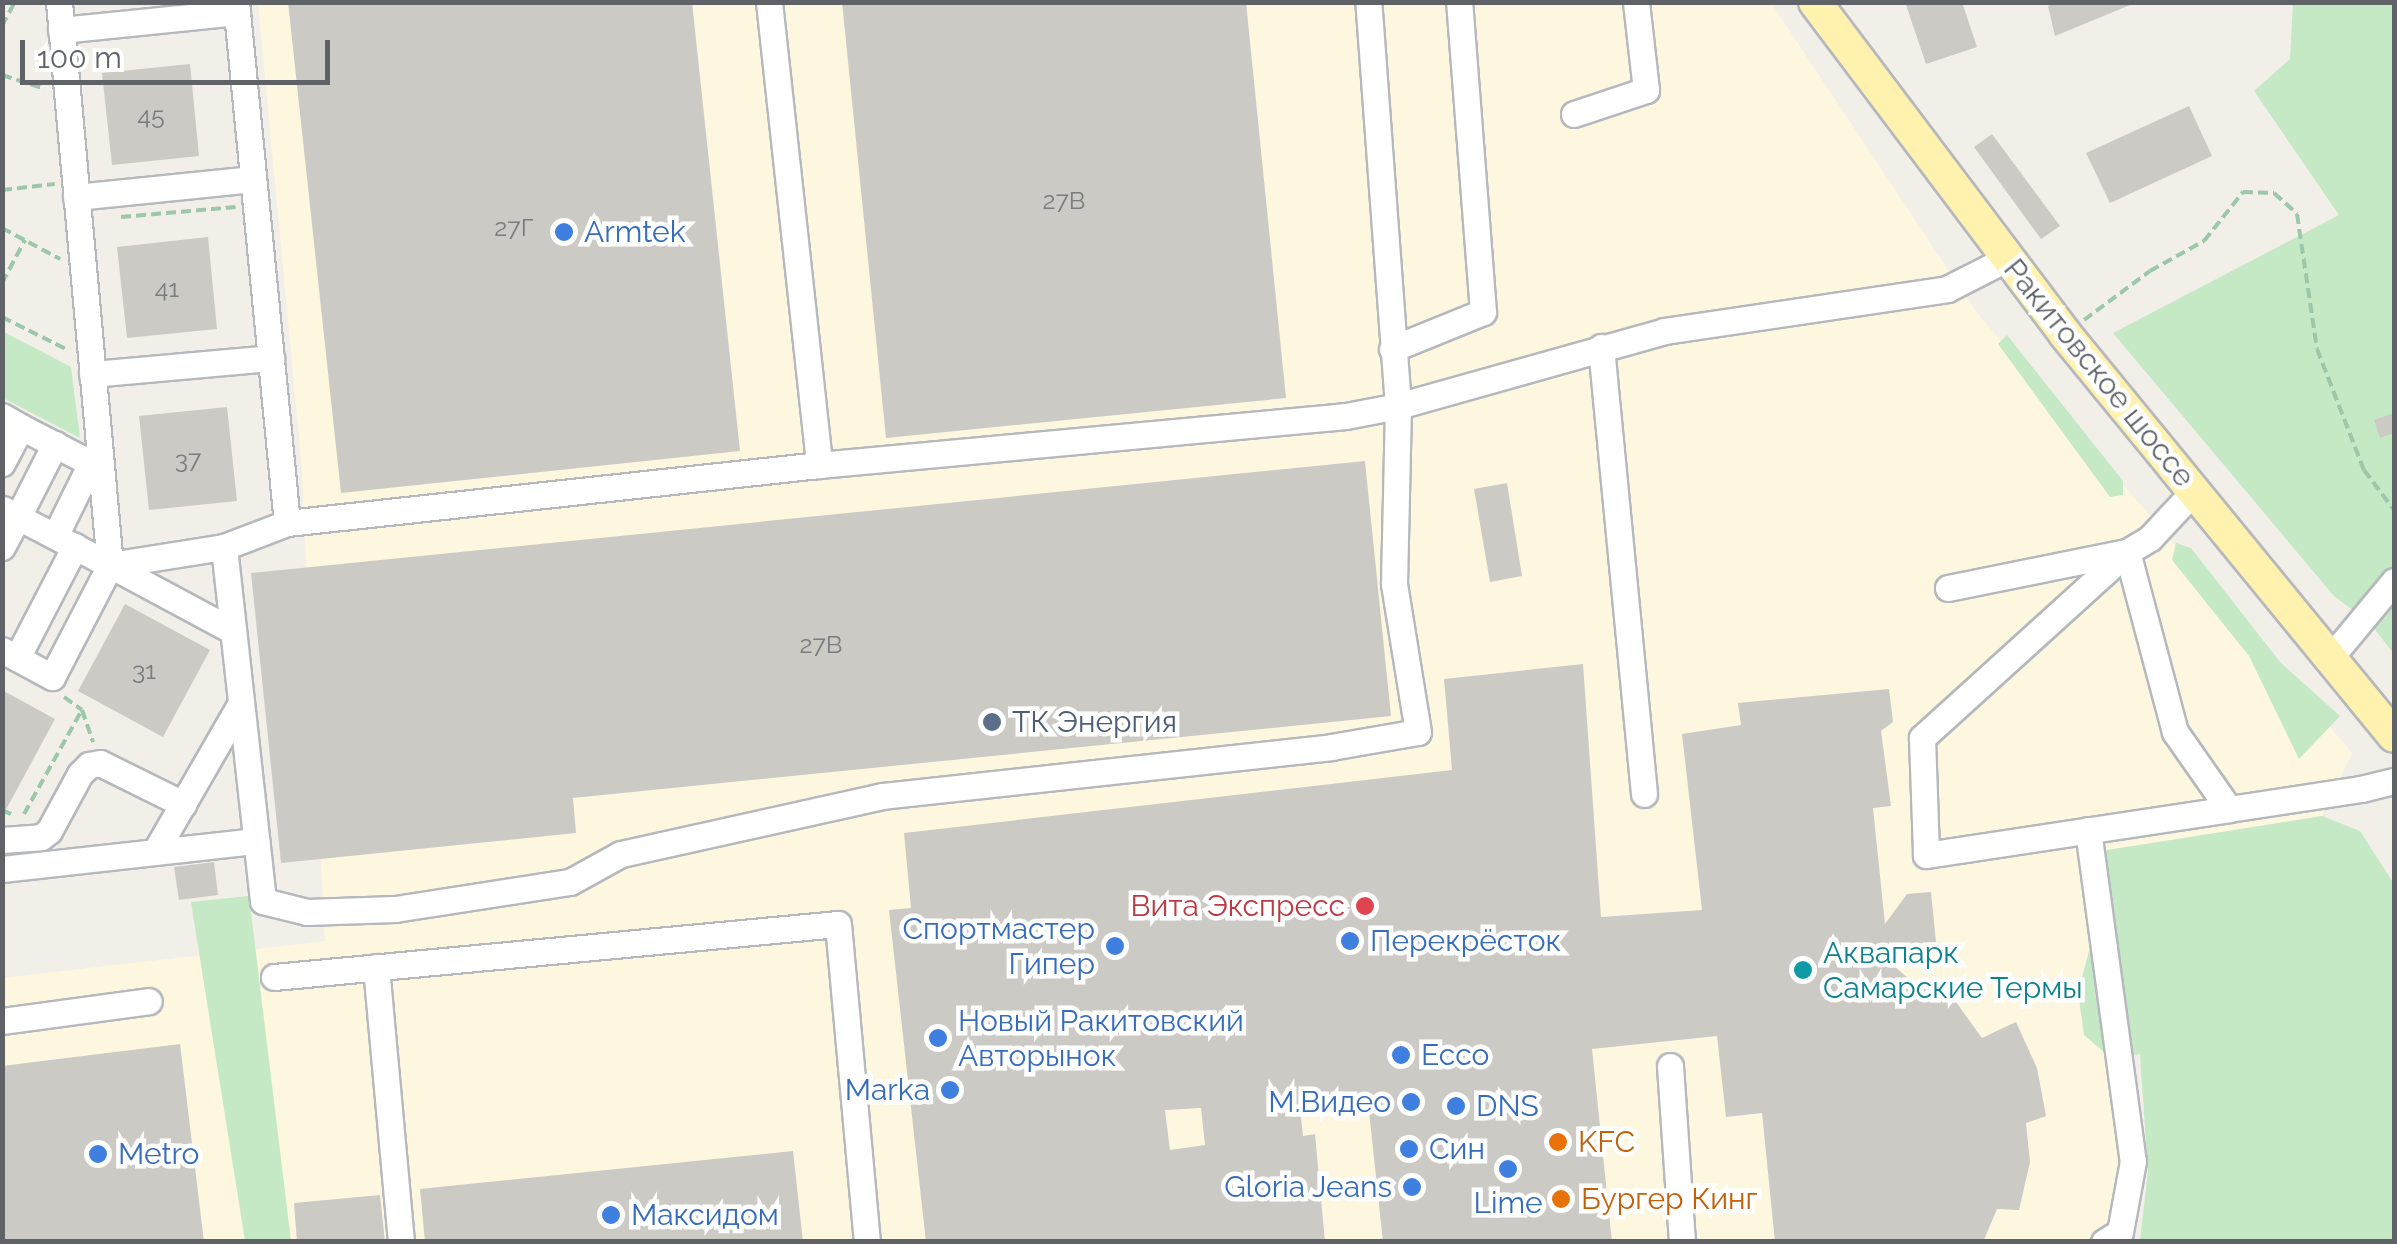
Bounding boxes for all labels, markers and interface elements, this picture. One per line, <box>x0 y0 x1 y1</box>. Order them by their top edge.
scale bar <box>25 20 335 82</box>
text: 100 m <box>37 40 122 75</box>
house number: 45 <box>137 100 165 130</box>
house number: 27В <box>1042 185 1086 215</box>
house number: 27Г <box>494 212 534 242</box>
place label: Armtek <box>584 214 686 250</box>
marker: Armtek <box>553 221 575 243</box>
street label: Ракитовское шоссе <box>1996 252 2202 494</box>
house number: 41 <box>155 273 179 303</box>
house number: 37 <box>175 444 201 474</box>
house number: 27В <box>799 629 843 659</box>
house number: 31 <box>132 655 156 685</box>
place label: ТК Энергия <box>1012 704 1177 740</box>
marker: ТК Энергия <box>981 711 1003 733</box>
place label: Вита Экспресс <box>1130 888 1345 924</box>
marker: Вита Экспресс <box>1354 895 1376 917</box>
place label: Спортмастер Гипер <box>902 911 1095 982</box>
place label: Перекрёсток <box>1370 923 1561 959</box>
marker: Перекрёсток <box>1339 930 1361 952</box>
marker: Спортмастер Гипер <box>1104 935 1126 957</box>
place label: Аквапарк Самарские Термы <box>1823 935 2083 1006</box>
marker: Аквапарк Самарские Термы <box>1792 959 1814 981</box>
place label: Новый Ракитовский Авторынок <box>958 1003 1244 1074</box>
marker: Новый Ракитовский Авторынок <box>927 1027 949 1049</box>
place label: Ecco <box>1421 1037 1489 1073</box>
marker: Ecco <box>1390 1044 1412 1066</box>
place label: Marka <box>845 1072 930 1108</box>
marker: Marka <box>939 1079 961 1101</box>
place label: М.Видео <box>1268 1084 1391 1120</box>
place label: DNS <box>1476 1088 1539 1124</box>
marker: М.Видео <box>1400 1091 1422 1113</box>
marker: DNS <box>1445 1095 1467 1117</box>
place label: KFC <box>1578 1124 1635 1160</box>
place label: Син <box>1429 1131 1485 1167</box>
marker: KFC <box>1547 1131 1569 1153</box>
place label: Metro <box>118 1136 199 1172</box>
marker: Син <box>1398 1138 1420 1160</box>
marker: Metro <box>87 1143 109 1165</box>
marker: Lime <box>1497 1158 1519 1180</box>
place label: Gloria Jeans <box>1223 1169 1392 1205</box>
marker: Gloria Jeans <box>1401 1176 1423 1198</box>
place label: Бургер Кинг <box>1581 1181 1758 1217</box>
place label: Lime <box>1473 1185 1543 1221</box>
marker: Бургер Кинг <box>1550 1188 1572 1210</box>
place label: Максидом <box>631 1197 779 1233</box>
marker: Максидом <box>600 1204 622 1226</box>

